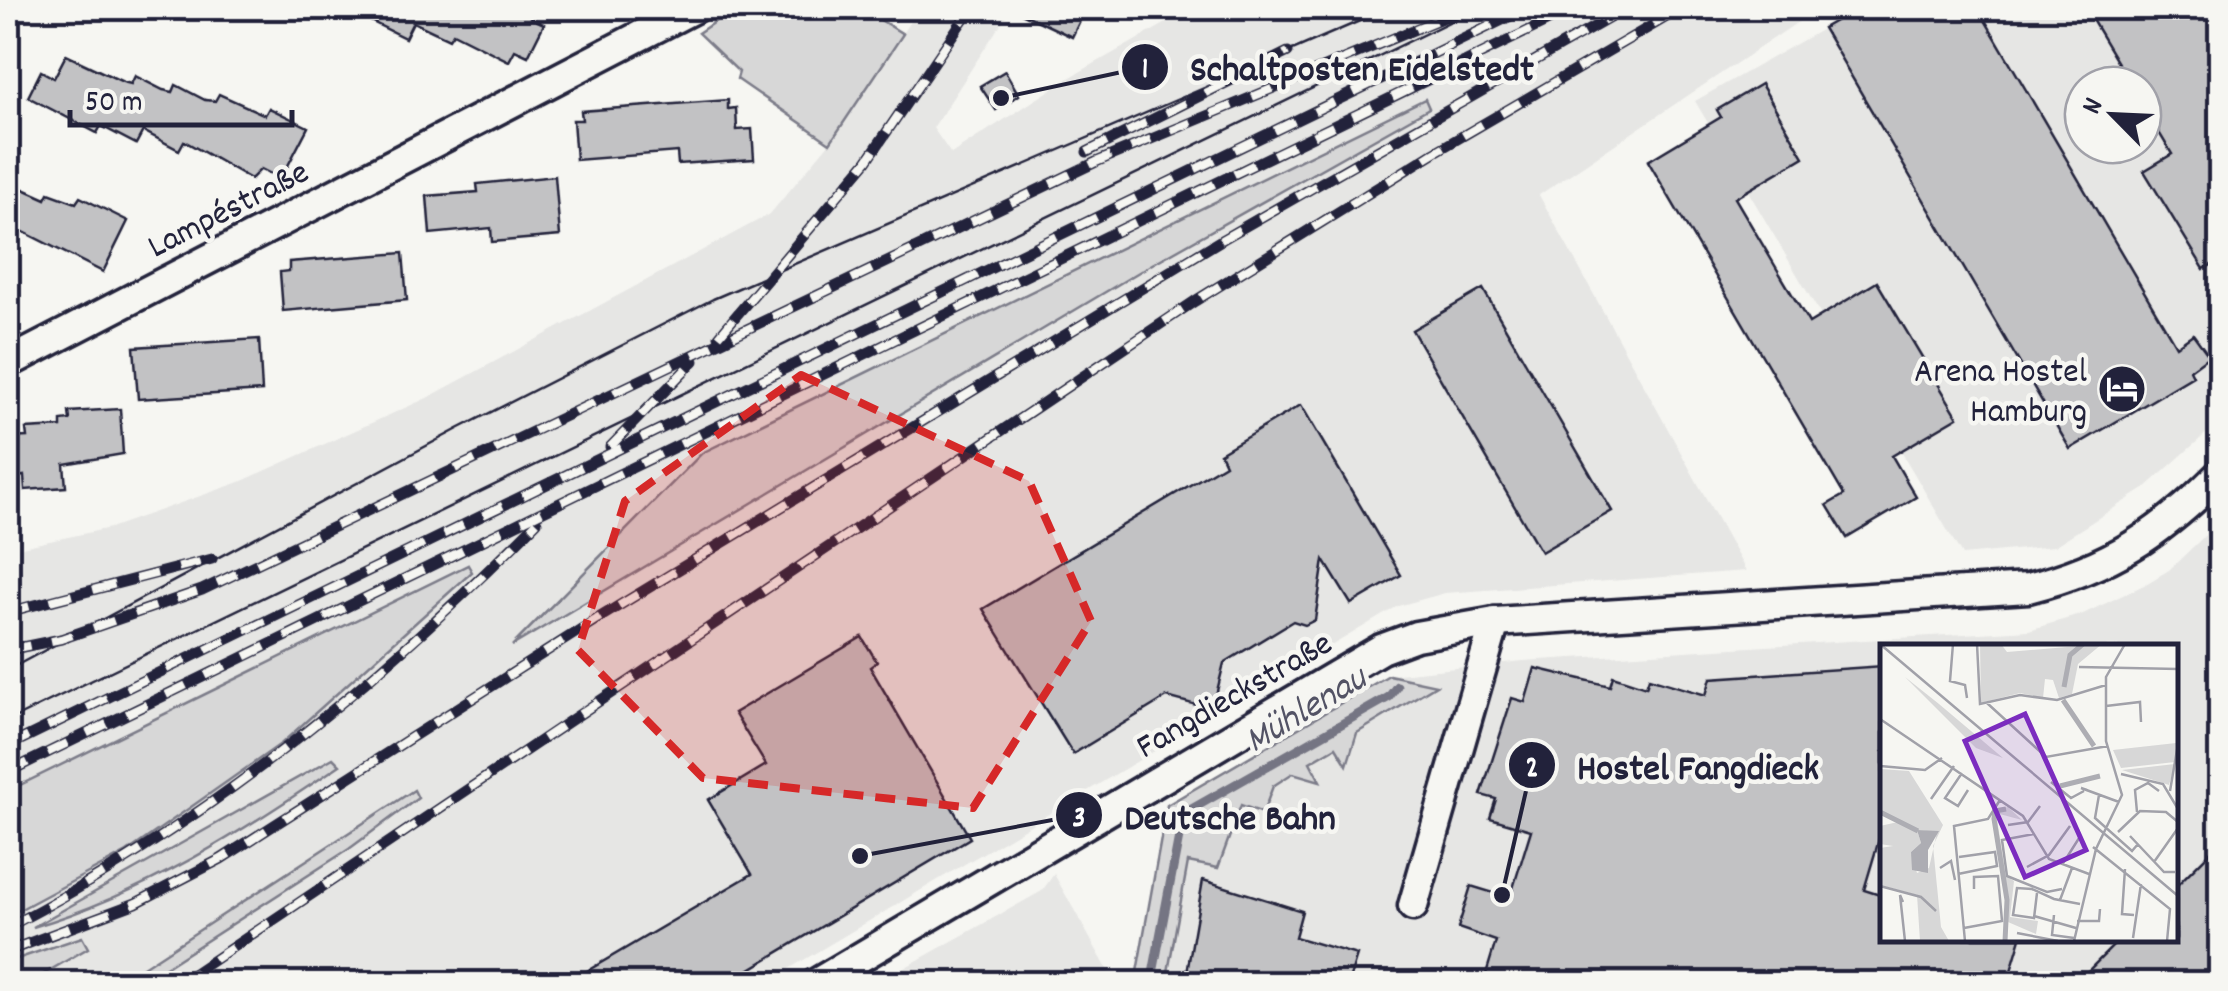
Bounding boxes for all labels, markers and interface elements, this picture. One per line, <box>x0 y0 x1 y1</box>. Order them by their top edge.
callout: Schaltposten Eidelstedt <box>1120 33 1554 101</box>
text: Schaltposten Eidelstedt <box>1190 45 1534 100</box>
text: 1 <box>1142 50 1148 93</box>
scale bar <box>70 65 292 127</box>
north arrow <box>2063 65 2163 165</box>
text: 50 m <box>85 83 143 126</box>
text: N <box>2074 92 2116 121</box>
street label: Lampéstraße <box>140 149 319 273</box>
place label: Arena Hostel Hamburg <box>1914 349 2087 439</box>
hotel icon: Arena Hostel Hamburg <box>2096 363 2148 415</box>
street label: Fangdieckstraße <box>1128 621 1343 774</box>
inset map <box>1880 644 2178 941</box>
water label: Mühlenau <box>1235 652 1380 770</box>
callout: Hostel Fangdieck <box>1507 731 1839 799</box>
text: Hostel Fangdieck <box>1577 744 1819 799</box>
text: 2 <box>1525 749 1539 792</box>
callout: Deutsche Bahn <box>1054 781 1356 849</box>
text: Deutsche Bahn <box>1124 794 1336 849</box>
text: 3 <box>1072 799 1086 842</box>

